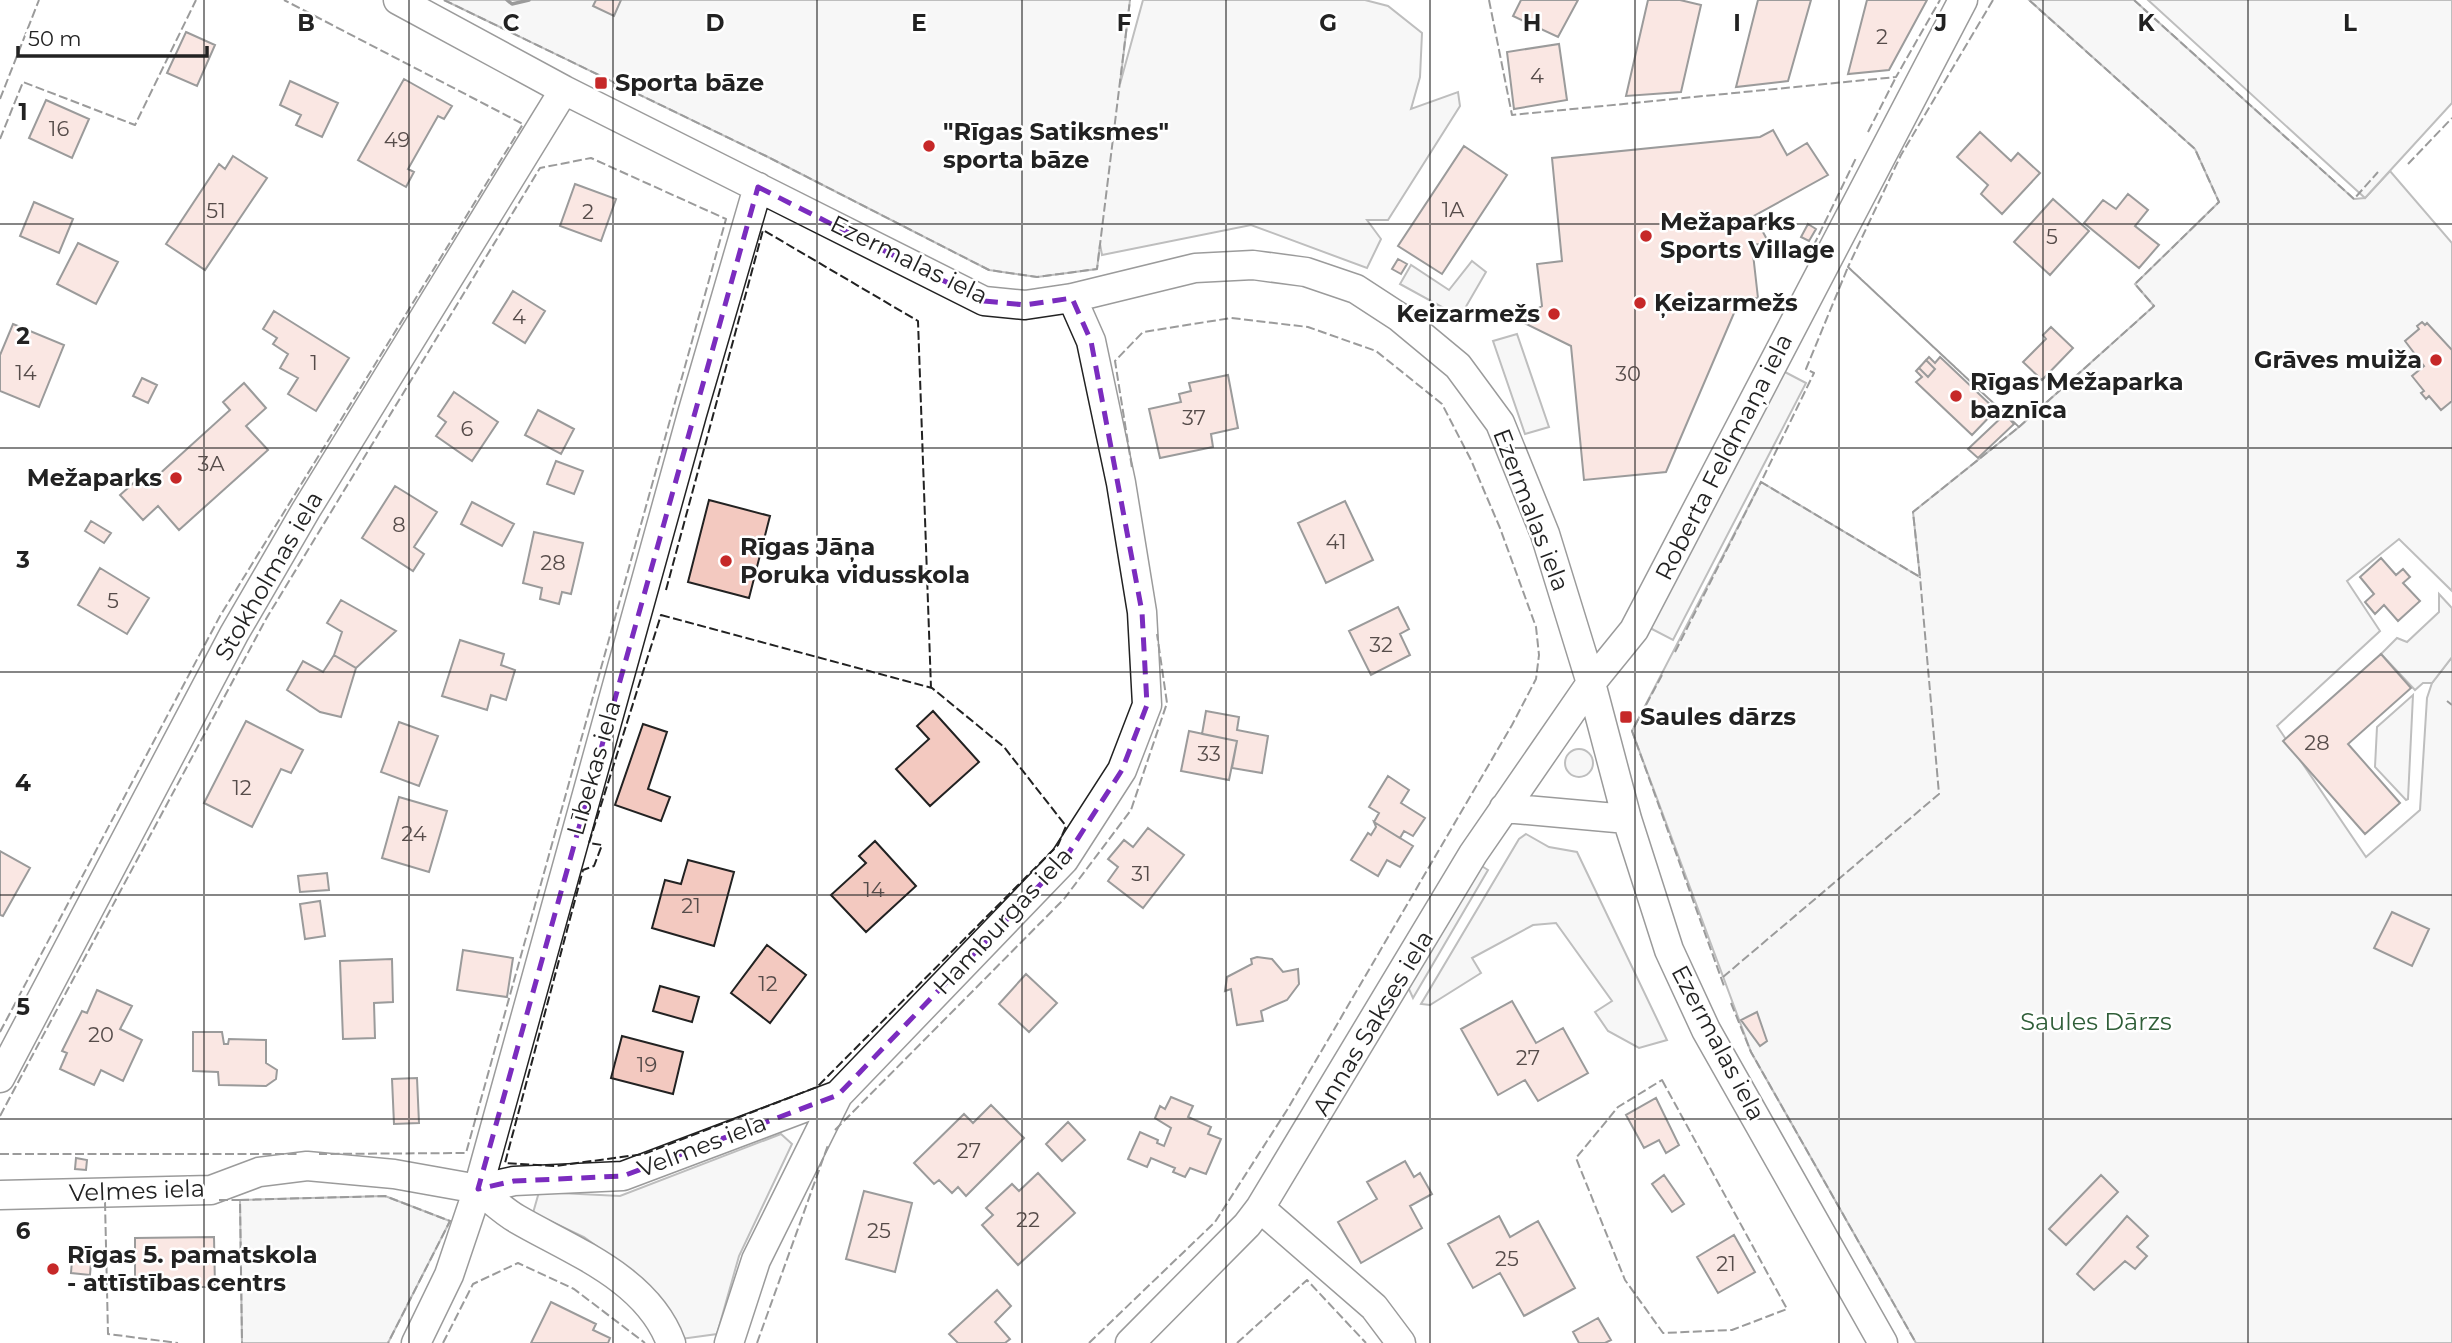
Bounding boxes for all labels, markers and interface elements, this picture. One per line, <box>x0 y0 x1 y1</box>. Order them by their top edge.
text: B <box>297 9 315 37</box>
text: C <box>503 9 520 37</box>
text: D <box>706 9 725 37</box>
text: E <box>911 9 927 37</box>
text: F <box>1117 9 1132 37</box>
text: G <box>1319 9 1337 37</box>
text: H <box>1523 9 1541 37</box>
text: I <box>1733 9 1741 37</box>
text: J <box>1934 9 1947 37</box>
text: K <box>2137 9 2155 37</box>
text: L <box>2343 9 2357 37</box>
scale bar <box>18 14 206 58</box>
house number: 2 <box>1876 24 1888 49</box>
text: 50 m <box>28 26 82 51</box>
house number: 4 <box>1530 63 1544 88</box>
place label: Sporta bāze <box>615 68 764 97</box>
marker: Sporta bāze <box>593 75 609 91</box>
text: 1 <box>18 98 28 126</box>
house number: 16 <box>49 116 69 141</box>
place label: "Rīgas Satiksmes" sporta bāze <box>943 117 1169 174</box>
house number: 49 <box>384 127 410 152</box>
marker: "Rīgas Satiksmes" sporta bāze <box>921 138 937 154</box>
house number: 1A <box>1442 197 1465 222</box>
house number: 51 <box>206 198 226 223</box>
house number: 2 <box>582 199 594 224</box>
place label: Mežaparks Sports Village <box>1660 207 1835 264</box>
street label: Ezermalas iela <box>826 209 993 310</box>
house number: 5 <box>2046 224 2058 249</box>
marker: Mežaparks Sports Village <box>1638 228 1654 244</box>
place label: Ķeizarmežs <box>1654 288 1798 318</box>
marker: Ķeizarmežs <box>1632 295 1648 311</box>
place label: Keizarmežs <box>1396 299 1540 328</box>
house number: 4 <box>512 304 526 329</box>
marker: Keizarmežs <box>1546 306 1562 322</box>
text: 2 <box>16 322 30 350</box>
street label: Roberta Feldmaņa iela <box>1649 329 1798 585</box>
place label: Grāves muiža <box>2254 345 2422 374</box>
house number: 1 <box>310 350 318 375</box>
marker: Grāves muiža <box>2428 352 2444 368</box>
house number: 14 <box>15 360 37 385</box>
house number: 30 <box>1615 361 1641 386</box>
place label: Rīgas Mežaparka baznīca <box>1970 367 2183 424</box>
marker: Rīgas Mežaparka baznīca <box>1948 388 1964 404</box>
house number: 37 <box>1182 405 1206 430</box>
house number: 6 <box>461 416 474 441</box>
street label: Ezermalas iela <box>1487 425 1576 595</box>
house number: 3A <box>198 451 225 476</box>
place label: Mežaparks <box>27 463 162 492</box>
marker: Mežaparks <box>168 470 184 486</box>
street label: Stokholmas iela <box>208 486 329 665</box>
house number: 8 <box>392 512 406 537</box>
house number: 41 <box>1326 529 1346 554</box>
place label: Rīgas Jāņa Poruka vidusskola <box>740 532 970 589</box>
text: 3 <box>15 546 30 574</box>
house number: 28 <box>540 550 566 575</box>
marker: Rīgas Jāņa Poruka vidusskola <box>718 553 734 569</box>
house number: 5 <box>107 588 119 613</box>
house number: 32 <box>1369 632 1393 657</box>
street label: Lībekas iela <box>560 697 627 839</box>
place label: Saules dārzs <box>1640 702 1796 731</box>
marker: Saules dārzs <box>1618 709 1634 725</box>
house number: 28 <box>2304 730 2330 755</box>
house number: 33 <box>1197 741 1221 766</box>
text: 4 <box>15 769 31 797</box>
house number: 12 <box>232 775 252 800</box>
house number: 24 <box>401 821 427 846</box>
street label: Hamburgas iela <box>927 841 1078 1000</box>
house number: 31 <box>1131 861 1151 886</box>
house number: 14 <box>863 877 885 902</box>
house number: 21 <box>681 893 701 918</box>
street label: Annas Sakses iela <box>1306 925 1439 1120</box>
street label: Ezermalas iela <box>1665 960 1772 1125</box>
house number: 12 <box>758 971 778 996</box>
text: 5 <box>16 993 30 1021</box>
park label: Saules Dārzs <box>2020 1007 2172 1036</box>
house number: 20 <box>88 1022 114 1047</box>
house number: 27 <box>1516 1045 1540 1070</box>
house number: 19 <box>637 1052 657 1077</box>
street label: Velmes iela <box>633 1108 770 1183</box>
house number: 27 <box>957 1138 981 1163</box>
street label: Velmes iela <box>69 1174 205 1207</box>
house number: 22 <box>1016 1207 1040 1232</box>
text: 6 <box>16 1217 31 1245</box>
house number: 25 <box>867 1218 891 1243</box>
place label: Rīgas 5. pamatskola - attīstības centrs <box>67 1240 318 1297</box>
house number: 25 <box>1495 1246 1519 1271</box>
house number: 21 <box>1716 1251 1736 1276</box>
marker: Rīgas 5. pamatskola - attīstības centrs <box>45 1261 61 1277</box>

